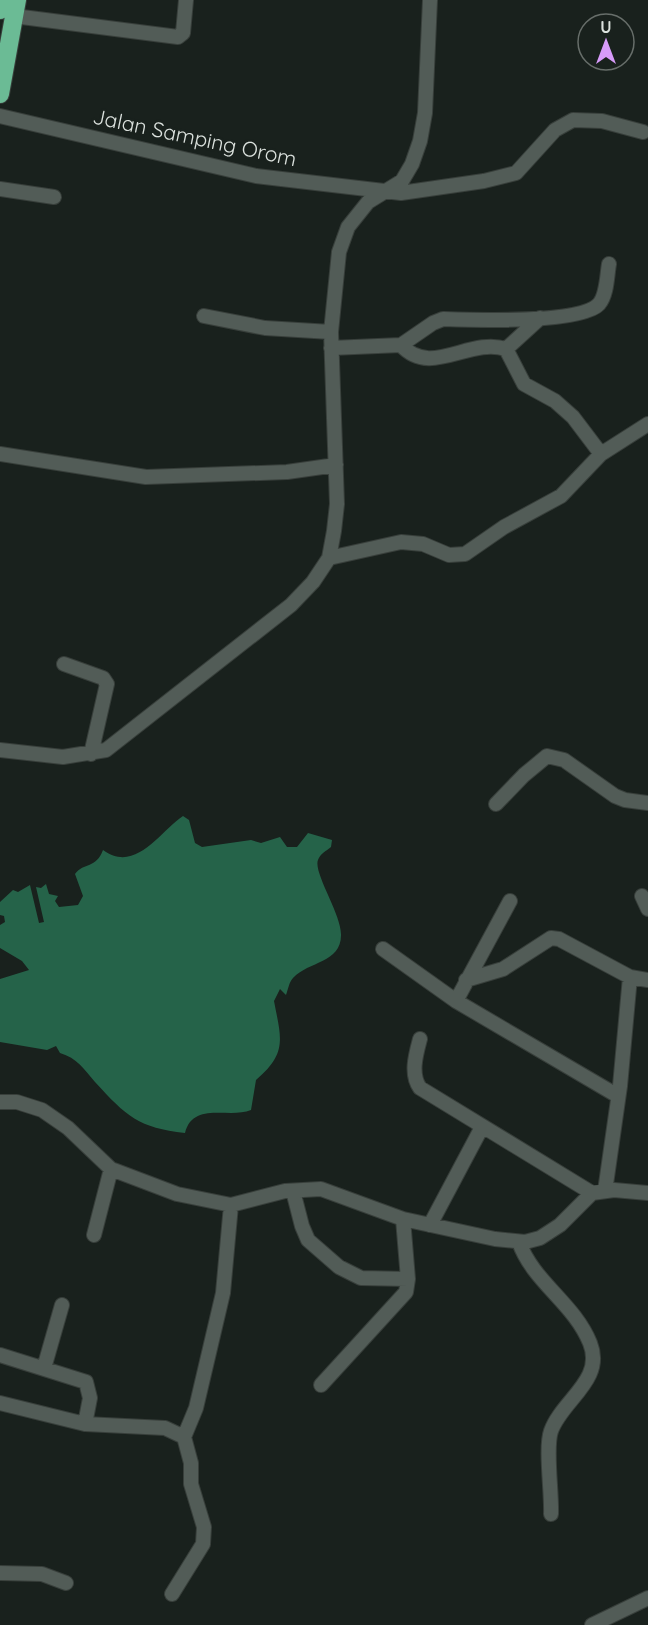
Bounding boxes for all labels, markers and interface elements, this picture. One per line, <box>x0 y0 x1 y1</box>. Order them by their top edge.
north arrow <box>576 12 636 72</box>
text: U <box>600 17 612 37</box>
street label: Jalan Samping Orom <box>91 103 299 171</box>

